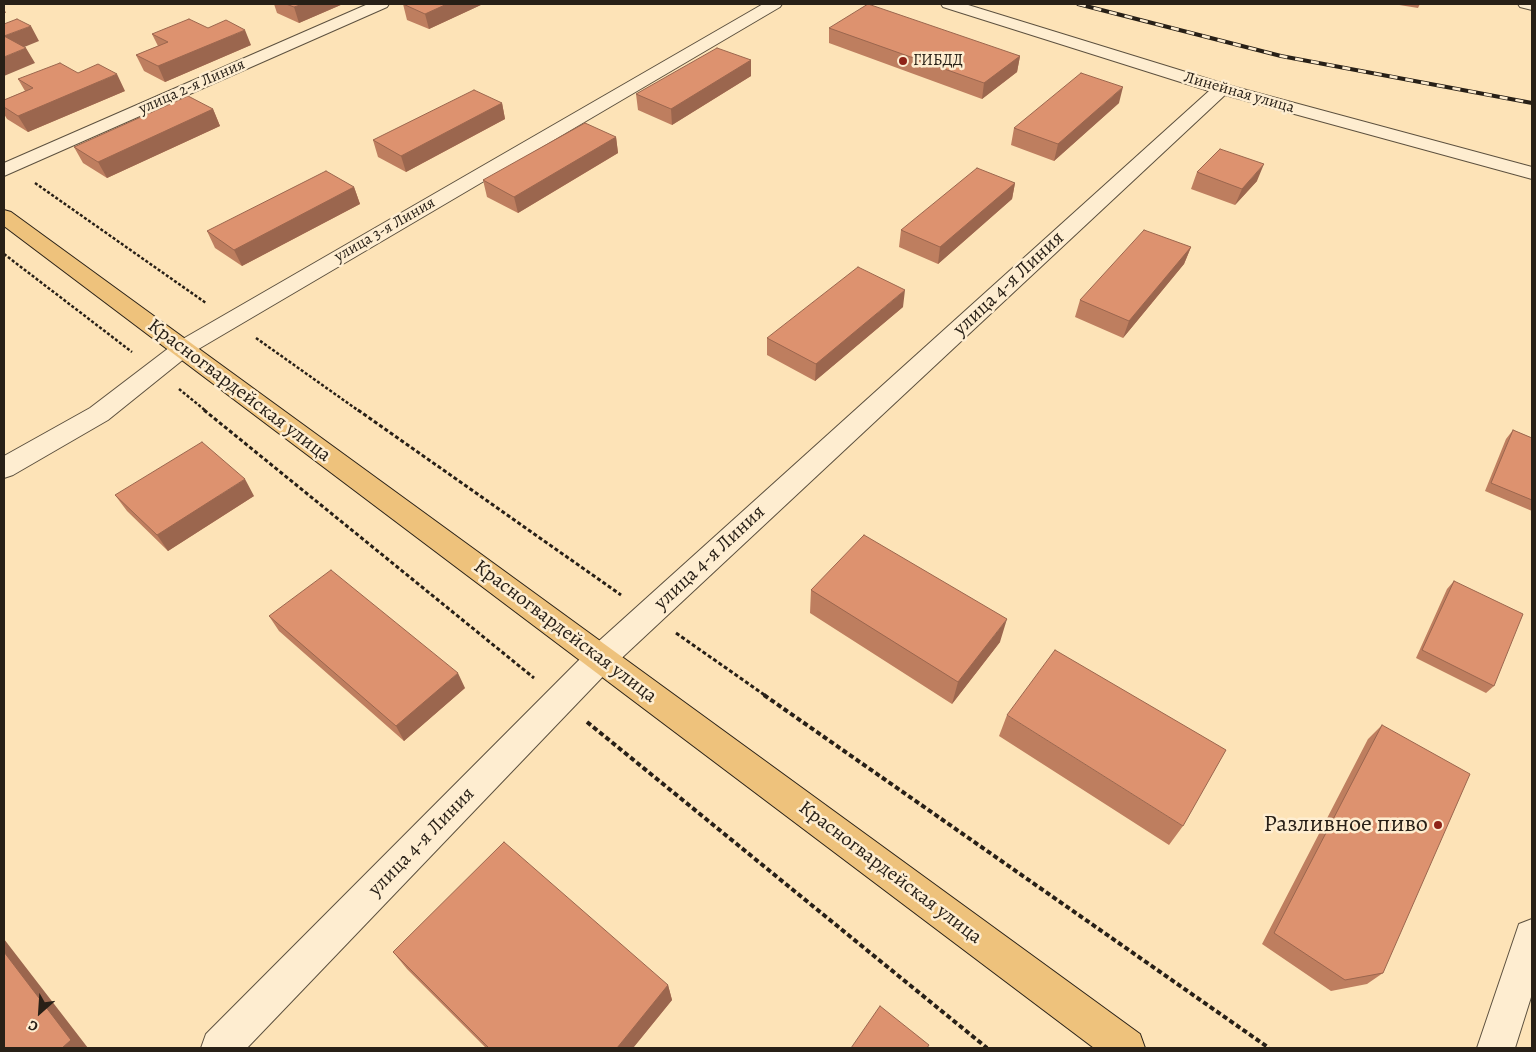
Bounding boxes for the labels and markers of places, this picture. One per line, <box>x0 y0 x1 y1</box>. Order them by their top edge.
place label: ГИБДД <box>913 51 963 71</box>
marker: ГИБДД <box>897 55 909 67</box>
place label: Разливное пиво <box>1263 811 1428 839</box>
marker: Разливное пиво <box>1432 819 1444 831</box>

